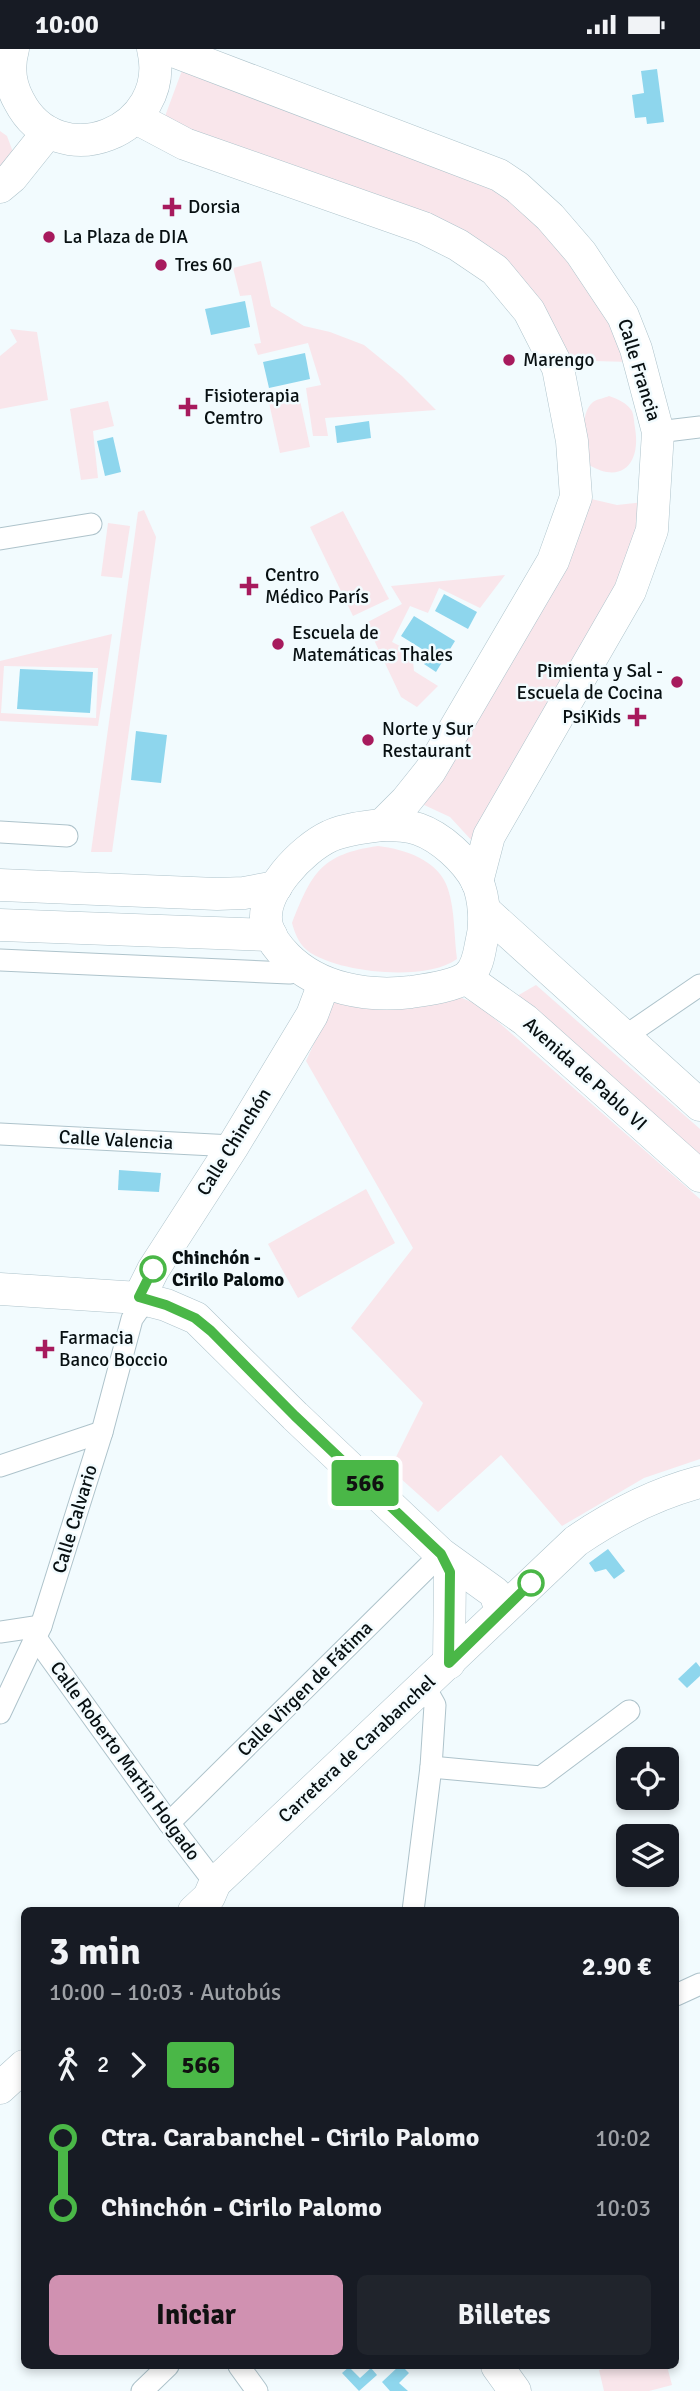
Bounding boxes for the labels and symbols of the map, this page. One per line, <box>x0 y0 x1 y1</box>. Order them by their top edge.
place label: Dorsia <box>188 195 240 219</box>
marker: Dorsia <box>162 197 182 217</box>
place label: La Plaza de DIA <box>63 225 189 249</box>
marker: La Plaza de DIA <box>41 229 57 245</box>
place label: Tres 60 <box>175 253 233 277</box>
marker: Tres 60 <box>153 257 169 273</box>
street label: Calle Francia <box>612 316 666 424</box>
place label: Marengo <box>523 348 595 372</box>
marker: Marengo <box>501 352 517 368</box>
place label: Fisioterapia Cemtro <box>204 384 300 430</box>
marker: Fisioterapia Cemtro <box>178 397 198 417</box>
place label: Centro Médico París <box>265 563 369 609</box>
marker: Centro Médico París <box>239 576 259 596</box>
place label: Escuela de Matemáticas Thales <box>292 621 453 667</box>
marker: Escuela de Matemáticas Thales <box>270 636 286 652</box>
place label: Pimienta y Sal - Escuela de Cocina <box>516 659 663 705</box>
marker: Pimienta y Sal - Escuela de Cocina <box>669 674 685 690</box>
place label: PsiKids <box>562 705 621 729</box>
marker: PsiKids <box>627 707 647 727</box>
place label: Norte y Sur Restaurant <box>382 717 473 763</box>
marker: Norte y Sur Restaurant <box>360 732 376 748</box>
street label: Avenida de Pablo VI <box>518 1012 652 1136</box>
street label: Calle Chinchón <box>191 1084 277 1200</box>
street label: Calle Valencia <box>58 1125 174 1155</box>
place label: Chinchón - Cirilo Palomo <box>172 1246 284 1292</box>
marker: Chinchón - Cirilo Palomo <box>140 1256 166 1282</box>
place label: Farmacia Banco Boccio <box>59 1326 168 1372</box>
marker: Farmacia Banco Boccio <box>37 1341 53 1357</box>
line badge: 566 <box>325 1460 405 1506</box>
street label: Calle Calvario <box>47 1462 103 1576</box>
unlabelled marker <box>518 1570 544 1596</box>
street label: Calle Virgen de Fátima <box>232 1616 378 1762</box>
street label: Calle Roberto Martín Holgado <box>45 1657 205 1865</box>
street label: Carretera de Carabanchel <box>273 1670 441 1828</box>

